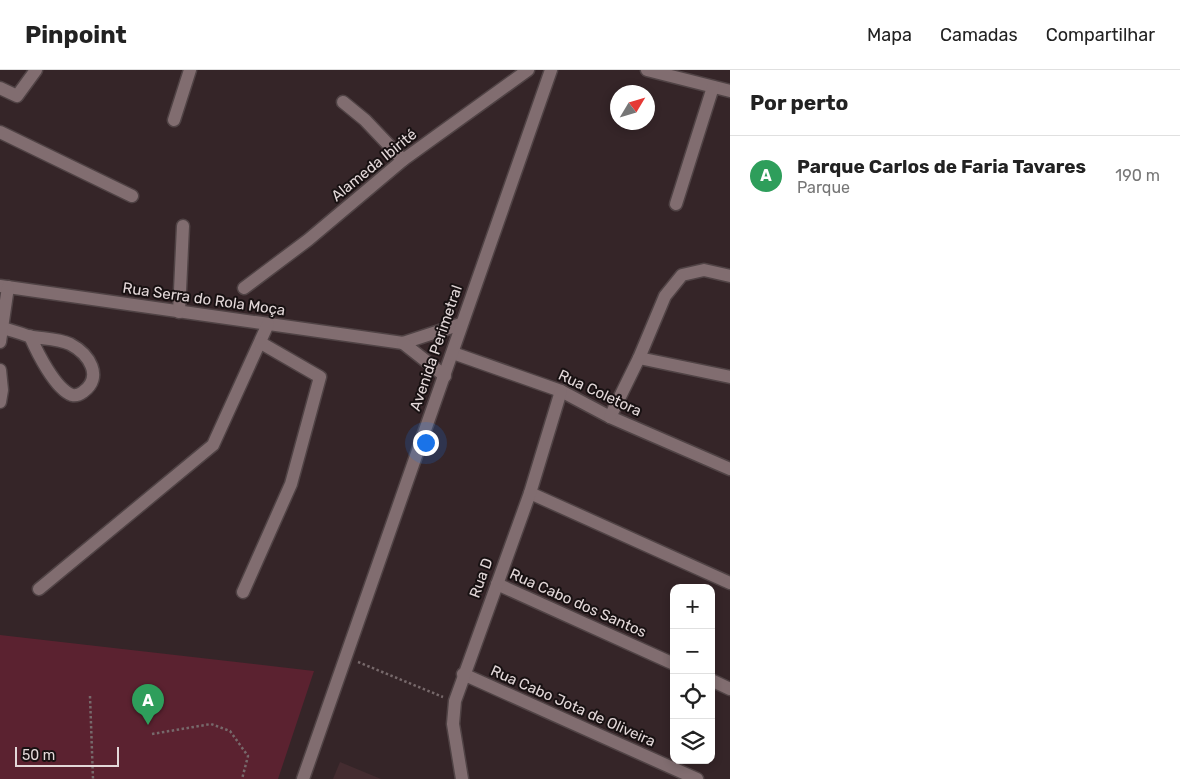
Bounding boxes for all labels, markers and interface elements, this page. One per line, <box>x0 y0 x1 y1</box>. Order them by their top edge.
text: Pinpoint <box>25 21 127 49</box>
text: Mapa <box>867 24 912 46</box>
text: Camadas <box>940 24 1018 46</box>
text: Compartilhar <box>1046 24 1155 46</box>
north arrow <box>610 85 655 130</box>
text: Por perto <box>750 90 848 115</box>
street label: Alameda Ibirité <box>328 125 420 205</box>
text: Parque Carlos de Faria Tavares <box>797 155 1086 178</box>
text: A <box>760 166 772 185</box>
text: 190 m <box>1115 166 1160 185</box>
text: Parque <box>797 178 850 197</box>
street label: Rua Serra do Rola Moça <box>122 279 286 319</box>
street label: Avenida Perimetral <box>406 283 466 413</box>
street label: Rua Coletora <box>556 366 644 420</box>
your location <box>413 430 439 456</box>
street label: Rua D <box>466 556 496 600</box>
street label: Rua Cabo dos Santos <box>507 565 650 641</box>
map controls <box>670 584 715 764</box>
button: + <box>670 584 715 629</box>
button: − <box>670 629 715 674</box>
street label: Rua Cabo Jota de Oliveira <box>488 661 658 751</box>
button: locate <box>670 674 715 719</box>
pin: A <box>132 684 164 725</box>
button: layers <box>670 719 715 764</box>
scale bar <box>15 744 119 767</box>
text: 50 m <box>22 747 55 764</box>

